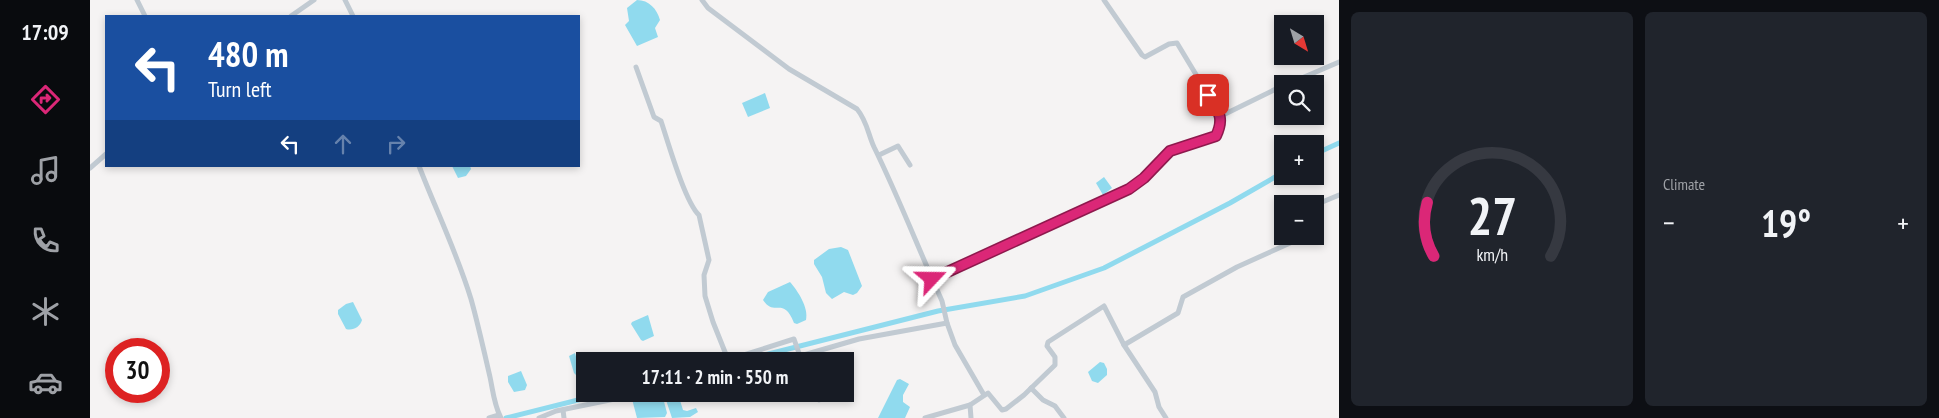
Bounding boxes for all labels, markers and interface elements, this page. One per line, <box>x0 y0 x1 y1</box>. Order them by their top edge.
north arrow <box>1274 15 1324 65</box>
map controls <box>1274 15 1324 245</box>
text: 17:09 <box>21 18 69 46</box>
text: 480 m <box>208 31 289 77</box>
icon: left <box>125 35 190 100</box>
pin <box>1187 74 1229 116</box>
text: Turn left <box>208 75 272 103</box>
button: search <box>1274 75 1324 125</box>
icon: arrive <box>1194 81 1222 109</box>
icon: directions <box>28 82 63 117</box>
icon: left <box>276 130 304 158</box>
icon: ahead <box>329 130 357 158</box>
icon: right <box>382 130 410 158</box>
button: + <box>1274 135 1324 185</box>
icon: music <box>28 153 63 188</box>
text: Climate <box>1663 174 1705 194</box>
text: 27 <box>1467 182 1517 249</box>
button: − <box>1274 195 1324 245</box>
text: 19° <box>1761 198 1811 247</box>
text: − <box>1663 204 1675 241</box>
text: + <box>1897 204 1909 241</box>
icon: phone <box>28 223 63 258</box>
text: km/h <box>1476 243 1508 266</box>
position arrow <box>905 252 957 304</box>
icon: climate <box>28 294 63 329</box>
speed limit sign: 30 <box>105 338 170 403</box>
icon: car <box>28 365 63 400</box>
text: 17:11 · 2 min · 550 m <box>642 365 788 389</box>

